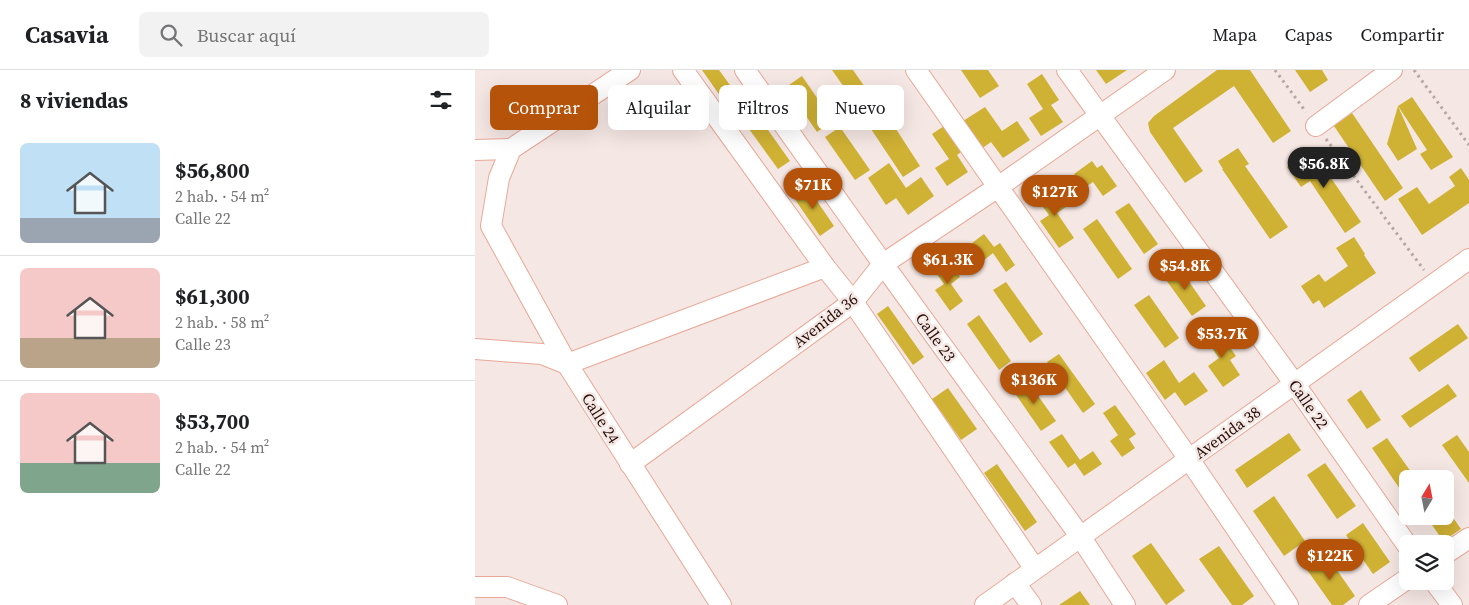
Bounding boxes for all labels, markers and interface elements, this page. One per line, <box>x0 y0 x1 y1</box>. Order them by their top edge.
search box <box>139 12 489 57</box>
text: Casavia <box>25 18 109 51</box>
icon: search <box>157 21 185 49</box>
text: Buscar aquí <box>197 22 296 48</box>
text: Mapa <box>1212 22 1257 47</box>
text: Capas <box>1285 22 1332 47</box>
text: Compartir <box>1360 22 1444 47</box>
chip: Comprar <box>490 85 598 130</box>
chip: Alquilar <box>608 85 709 130</box>
chip: Filtros <box>719 85 807 130</box>
chip: Nuevo <box>817 85 904 130</box>
text: 8 viviendas <box>20 86 128 115</box>
icon: filters <box>427 86 455 114</box>
pin: $56.8K <box>1283 146 1365 189</box>
text: $56.8K <box>1299 152 1349 174</box>
text: $56,800 <box>175 156 250 185</box>
icon: home <box>60 163 120 223</box>
pin: $71K <box>783 168 843 210</box>
text: $71K <box>794 173 832 195</box>
pin: $127K <box>1020 174 1090 217</box>
text: $127K <box>1032 180 1078 202</box>
text: 2 hab. · 54 m² <box>175 185 269 207</box>
text: Calle 22 <box>175 207 231 229</box>
pin: $61.3K <box>907 242 989 285</box>
text: $61.3K <box>923 248 973 270</box>
pin: $54.8K <box>1144 248 1226 291</box>
text: $54.8K <box>1160 254 1210 276</box>
text: $61,300 <box>175 282 250 311</box>
icon: home <box>60 288 120 348</box>
street label: Avenida 36 <box>788 288 862 352</box>
street label: Calle 23 <box>911 308 961 366</box>
text: 2 hab. · 58 m² <box>175 311 269 333</box>
pin: $53.7K <box>1181 316 1263 359</box>
text: $53.7K <box>1197 322 1247 344</box>
text: Calle 23 <box>175 333 231 355</box>
pin: $136K <box>999 362 1069 405</box>
text: $136K <box>1011 368 1057 390</box>
street label: Calle 22 <box>1284 375 1334 433</box>
street label: Calle 24 <box>577 389 625 447</box>
street label: Avenida 38 <box>1189 401 1265 463</box>
text: $53,700 <box>175 407 250 436</box>
icon: home <box>60 413 120 473</box>
text: 2 hab. · 54 m² <box>175 436 269 458</box>
text: Calle 22 <box>175 458 231 480</box>
north arrow <box>1399 470 1454 525</box>
map controls <box>1399 470 1454 590</box>
button: layers <box>1399 535 1454 590</box>
pin: $122K <box>1295 538 1365 581</box>
text: $122K <box>1307 544 1353 566</box>

